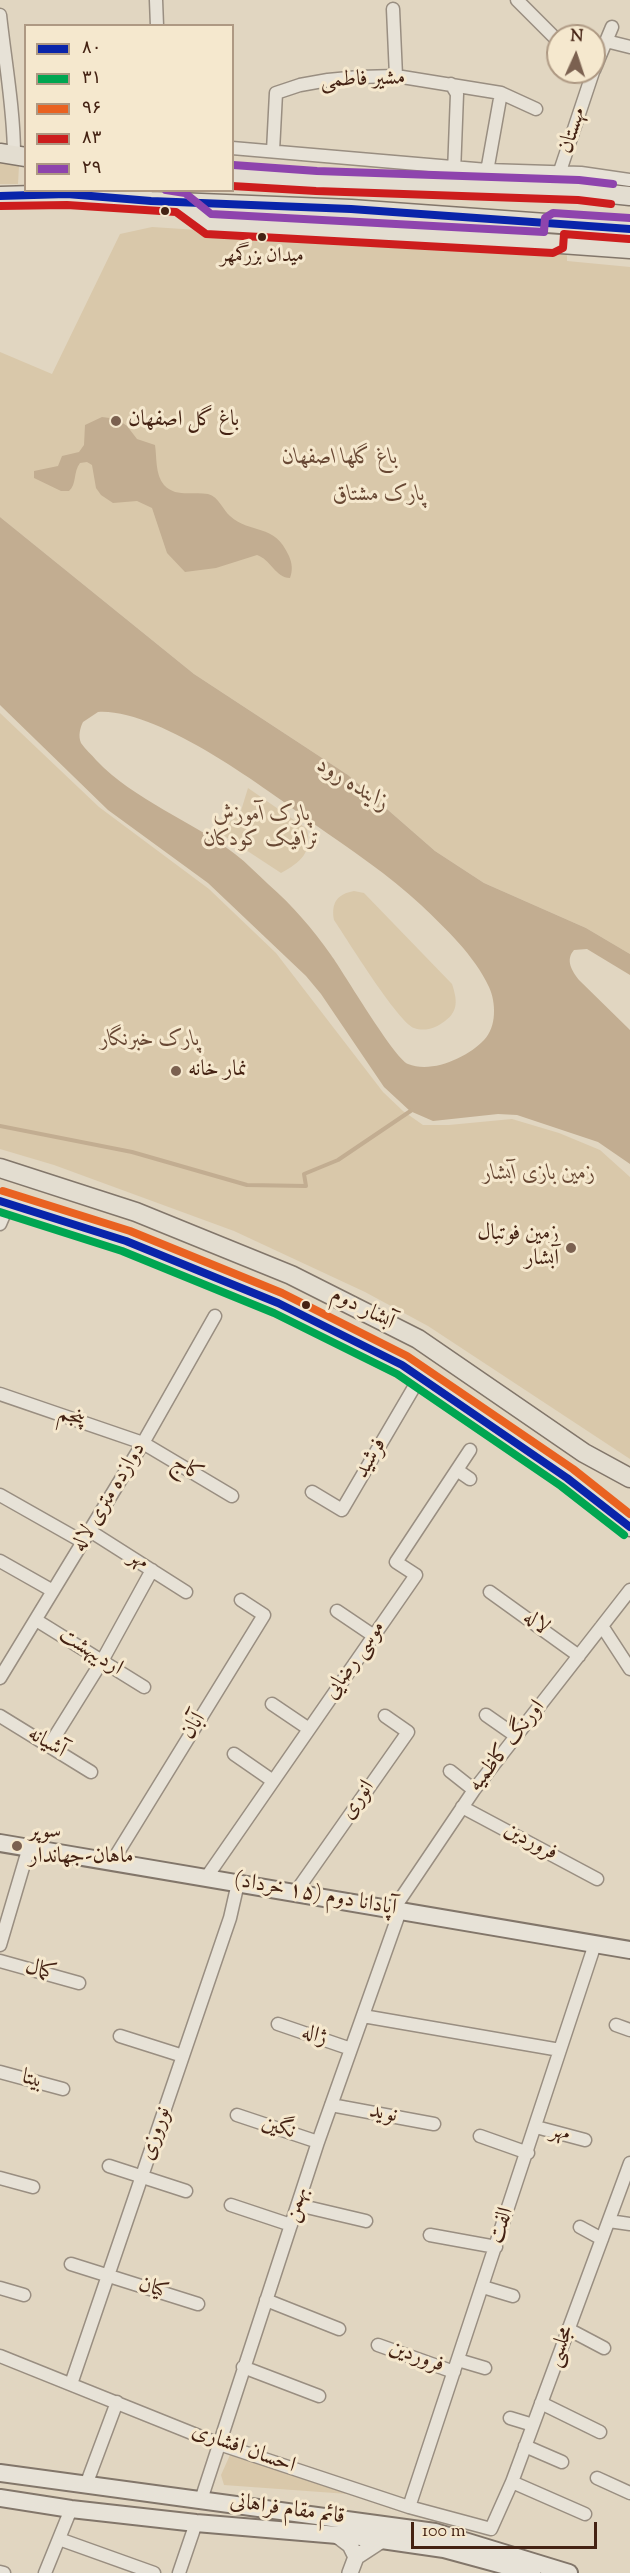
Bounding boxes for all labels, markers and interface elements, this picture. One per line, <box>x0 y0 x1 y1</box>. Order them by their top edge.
legend <box>24 24 234 192</box>
north arrow <box>546 24 606 84</box>
text: N <box>570 26 584 49</box>
text: ۸۰ <box>82 36 101 62</box>
text: ۳۱ <box>82 66 101 92</box>
street label: مشیر فاطمی <box>320 66 406 96</box>
text: ۹۶ <box>82 96 101 122</box>
street label: مهستان <box>554 105 594 157</box>
text: ۸۳ <box>82 126 101 152</box>
text: ۲۹ <box>82 156 101 182</box>
unlabelled marker <box>159 205 171 217</box>
marker: میدان بزرگمهر <box>256 231 268 243</box>
place label: میدان بزرگمهر <box>220 246 304 270</box>
place label: باغ گل اصفهان <box>128 408 239 434</box>
marker: باغ گل اصفهان <box>109 414 123 428</box>
park label: باغ گلها اصفهان <box>282 446 398 472</box>
park label: پارک مشتاق <box>333 483 425 509</box>
water label: زاینده رود <box>310 752 394 820</box>
park label: پارک آموزش ترافیک کودکان <box>204 803 320 854</box>
park label: پارک خبرنگار <box>100 1028 200 1054</box>
place label: نمار خانه <box>188 1058 247 1084</box>
marker: نمار خانه <box>169 1064 183 1078</box>
park label: زمین بازی آبشار <box>483 1162 595 1188</box>
place label: زمین فوتبال آبشار <box>477 1222 559 1274</box>
marker: زمین فوتبال آبشار <box>564 1241 578 1255</box>
street label: آبشار دوم <box>326 1283 398 1337</box>
unlabelled marker <box>300 1299 312 1311</box>
street label: پنجم <box>54 1401 88 1435</box>
street label: فرشید <box>350 1434 394 1484</box>
street label: دوازده متری لاله <box>67 1438 153 1558</box>
street label: کاج <box>167 1451 207 1489</box>
street label: مهر <box>123 1545 153 1577</box>
street label: لاله <box>517 1606 553 1642</box>
street label: موسی رضایی <box>319 1617 393 1705</box>
street label: اردیبهشت <box>53 1623 127 1683</box>
street label: اورنگ کاظمیه <box>464 1696 552 1798</box>
street label: آبان <box>177 1709 213 1745</box>
street label: آشیانه <box>22 1722 70 1766</box>
street label: انوری <box>336 1776 382 1826</box>
street label: فروردین <box>499 1818 561 1868</box>
place label: سوپر ماهان-جهاندار <box>29 1820 134 1872</box>
marker: سوپر ماهان-جهاندار <box>10 1839 24 1853</box>
street label: آپادانا دوم (۱۵ خرداد) <box>232 1869 398 1923</box>
street label: کمال <box>22 1955 58 1989</box>
street label: ژاله <box>298 2020 330 2054</box>
street label: بیتا <box>18 2066 46 2096</box>
street label: نوید <box>367 2099 399 2131</box>
street label: نوروزی <box>136 2104 178 2164</box>
street label: نگین <box>258 2111 298 2147</box>
street label: مهر <box>547 2119 573 2149</box>
street label: بهمن <box>280 2184 316 2226</box>
street label: الفت <box>485 2205 521 2247</box>
street label: کیان <box>135 2273 171 2307</box>
street label: مجلسی <box>542 2323 582 2371</box>
street label: فروردین <box>385 2336 447 2380</box>
street label: احسان افشاری <box>188 2419 298 2481</box>
street label: قائم مقام فراهانی <box>228 2490 346 2532</box>
scale bar <box>414 2510 600 2548</box>
text: 100 m <box>422 2519 466 2545</box>

